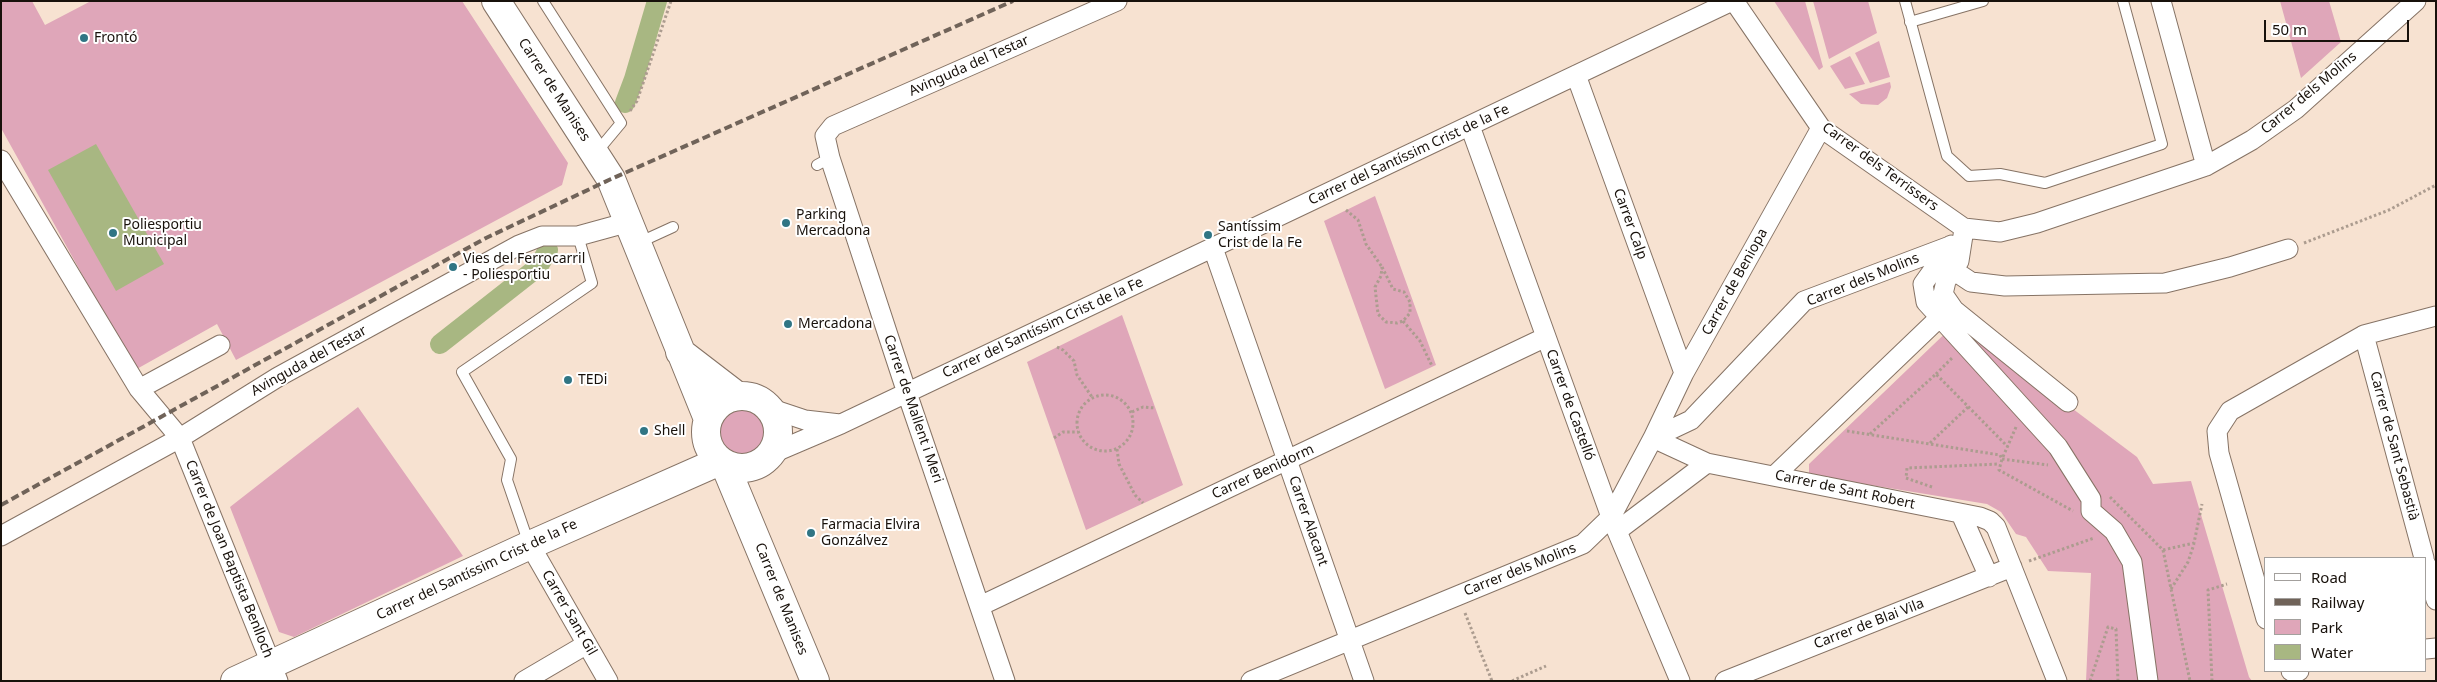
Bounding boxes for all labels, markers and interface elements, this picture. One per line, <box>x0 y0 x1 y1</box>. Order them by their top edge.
scale bar <box>2267 10 2412 42</box>
text: 50 m <box>2272 19 2307 39</box>
place label: Frontó <box>94 30 137 46</box>
marker: Frontó <box>78 32 90 44</box>
street label: Avinguda del Testar <box>906 32 1032 100</box>
street label: Carrer de Manises <box>514 35 594 145</box>
street label: Carrer dels Molins <box>2258 48 2360 138</box>
street label: Carrer del Santíssim Crist de la Fe <box>1306 101 1512 209</box>
street label: Carrer dels Terrissers <box>1819 119 1941 215</box>
street label: Carrer Calp <box>1609 186 1651 262</box>
place label: Parking Mercadona <box>796 207 870 240</box>
place label: Poliesportiu Municipal <box>123 217 202 250</box>
marker: Parking Mercadona <box>780 217 792 229</box>
place label: Santíssim Crist de la Fe <box>1218 219 1302 252</box>
street label: Carrer de Beniopa <box>1699 226 1771 338</box>
marker: Poliesportiu Municipal <box>107 227 119 239</box>
marker: Santíssim Crist de la Fe <box>1202 229 1214 241</box>
street label: Carrer dels Molins <box>1804 250 1922 310</box>
place label: Vies del Ferrocarril - Poliesportiu <box>463 251 585 284</box>
marker: Vies del Ferrocarril - Poliesportiu <box>447 261 459 273</box>
street label: Carrer del Santíssim Crist de la Fe <box>940 274 1146 382</box>
place label: Mercadona <box>798 316 872 332</box>
marker: Mercadona <box>782 318 794 330</box>
street label: Avinguda del Testar <box>248 322 370 400</box>
street label: Carrer de Mallent i Meri <box>880 333 946 485</box>
street label: Carrer de Castelló <box>1542 347 1598 463</box>
street label: Carrer de Sant Sebastià <box>2366 370 2422 522</box>
place label: TEDi <box>578 372 607 388</box>
marker: TEDi <box>562 374 574 386</box>
place label: Shell <box>654 423 685 439</box>
marker: Shell <box>638 425 650 437</box>
street label: Carrer Benidorm <box>1209 441 1317 503</box>
street label: Carrer de Joan Baptista Benlloch <box>181 458 277 660</box>
street label: Carrer de Sant Robert <box>1773 467 1917 513</box>
street label: Carrer Alacant <box>1285 474 1331 568</box>
street label: Carrer del Santíssim Crist de la Fe <box>374 516 580 624</box>
place label: Farmacia Elvira Gonzálvez <box>821 517 920 550</box>
marker: Farmacia Elvira Gonzálvez <box>805 527 817 539</box>
street label: Carrer de Manises <box>751 540 811 658</box>
street label: Carrer dels Molins <box>1461 540 1579 600</box>
legend <box>2264 557 2427 672</box>
street label: Carrer Sant Gil <box>538 567 600 659</box>
text: Road <box>2311 567 2347 587</box>
text: Railway <box>2311 592 2364 612</box>
street label: Carrer de Blai Vila <box>1811 595 1927 653</box>
text: Park <box>2311 617 2343 637</box>
text: Water <box>2311 642 2353 662</box>

